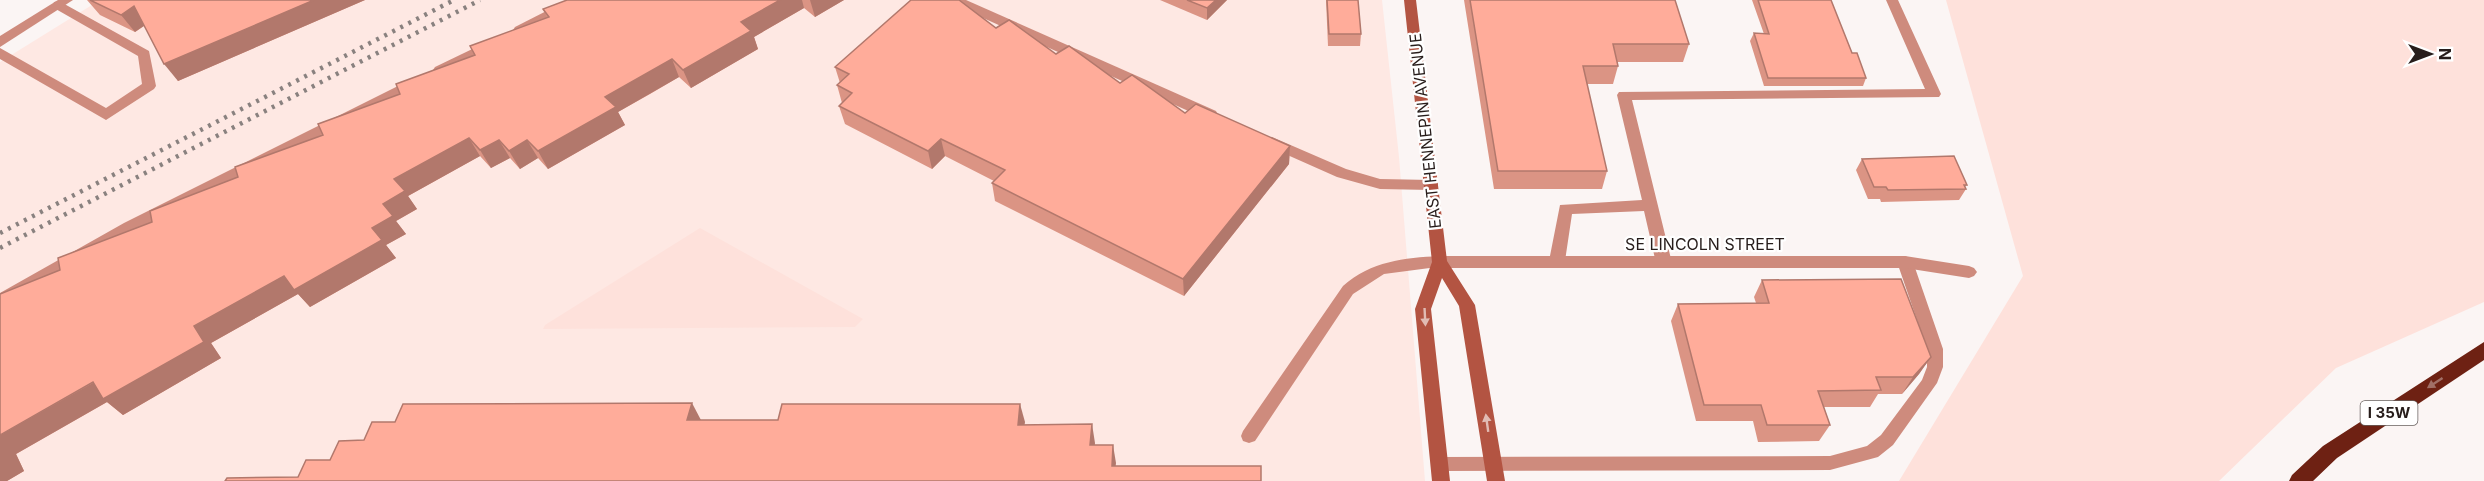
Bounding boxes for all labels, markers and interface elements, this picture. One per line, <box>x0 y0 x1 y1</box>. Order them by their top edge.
north arrow <box>2400 24 2460 84</box>
street label: EAST HENNEPIN AVENUE <box>1405 32 1445 230</box>
text: N <box>2435 48 2455 60</box>
street label: SE LINCOLN STREET <box>1625 234 1785 254</box>
one-way arrow <box>1420 308 1429 327</box>
one-way arrow <box>2427 377 2443 388</box>
road number: I 35W <box>2360 401 2418 425</box>
one-way arrow <box>1483 414 1492 433</box>

